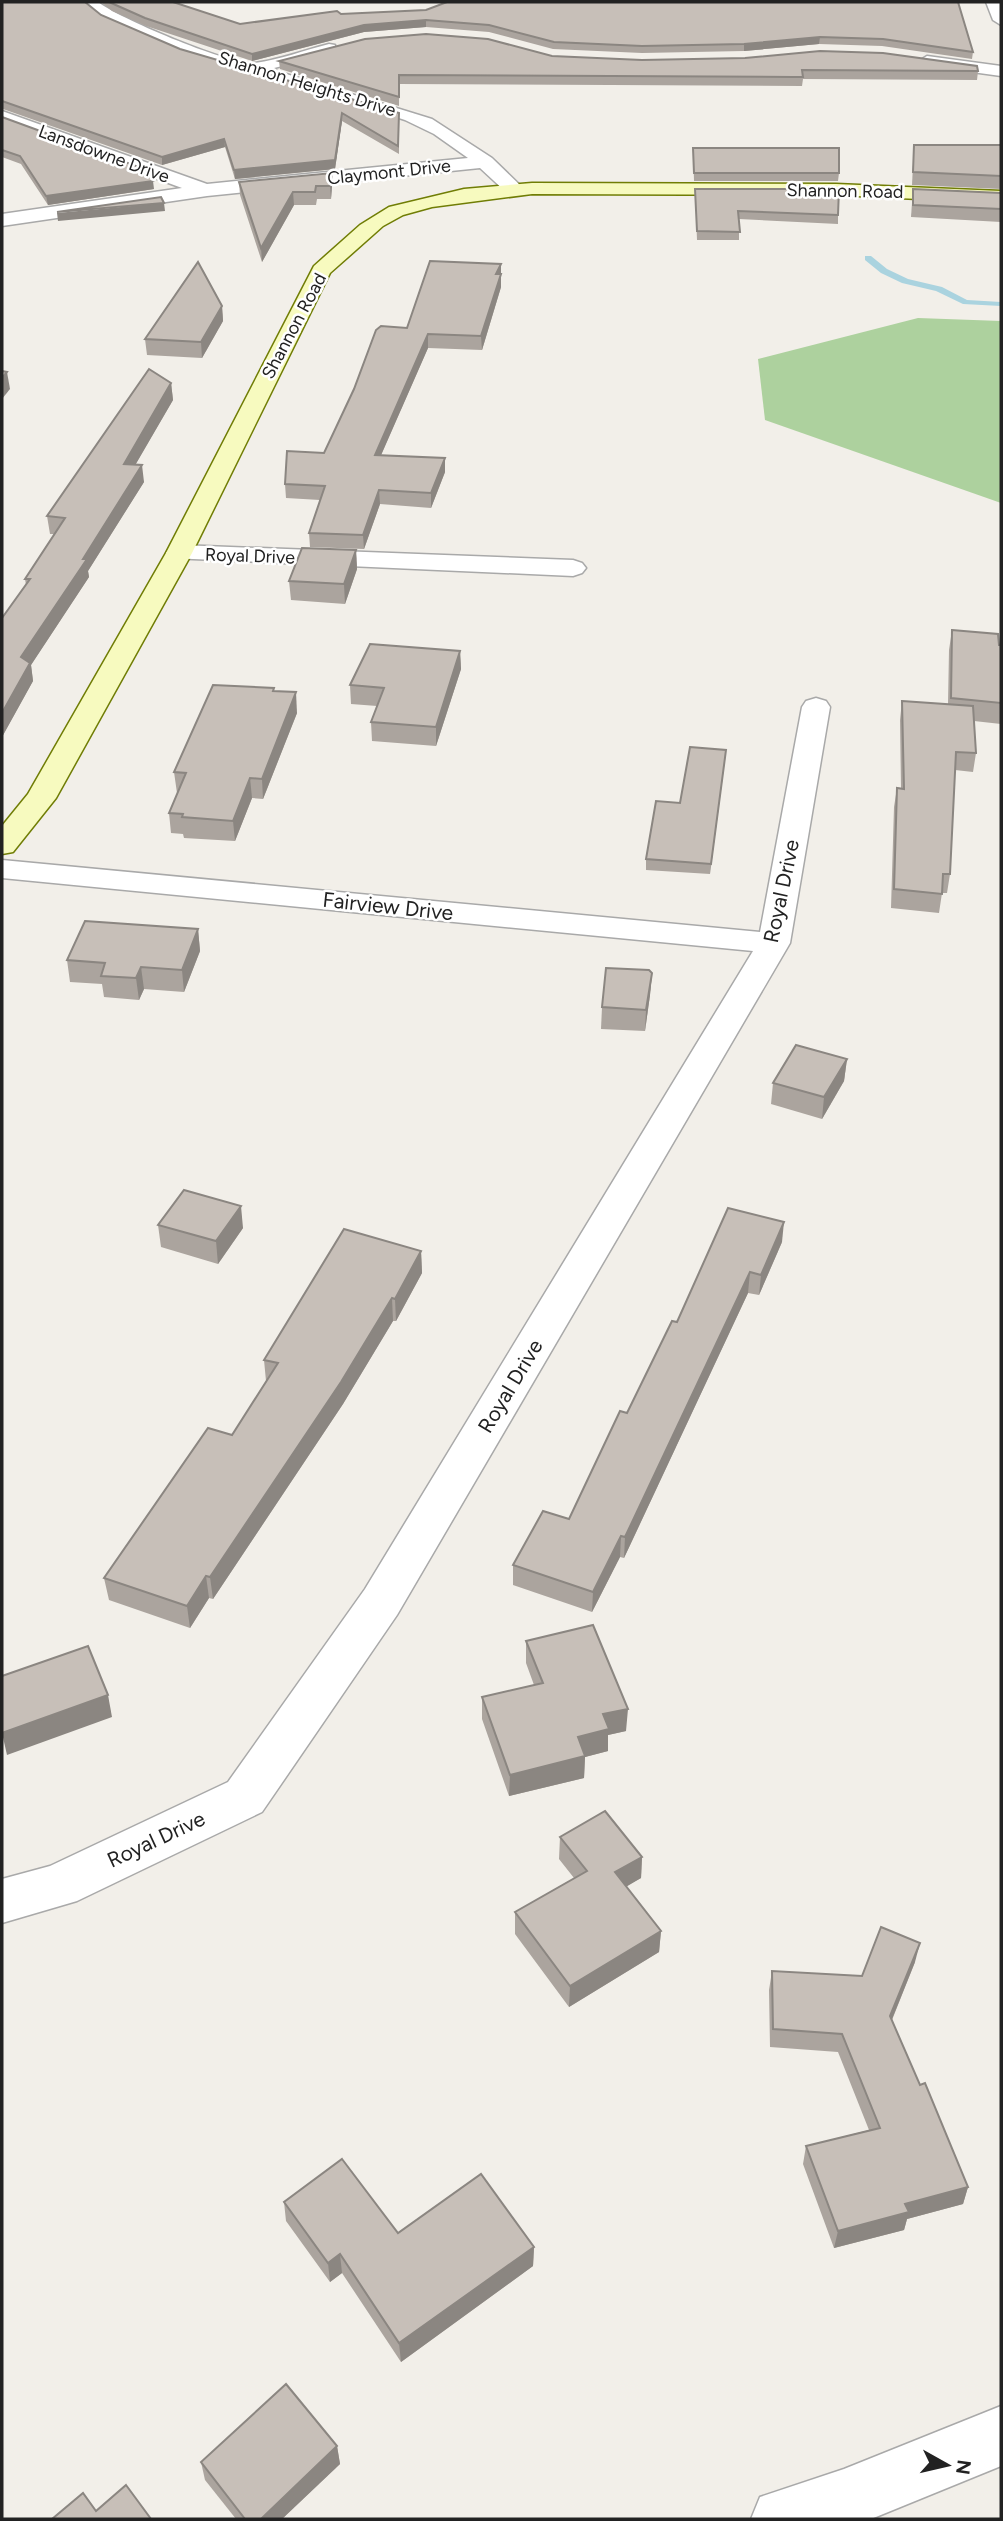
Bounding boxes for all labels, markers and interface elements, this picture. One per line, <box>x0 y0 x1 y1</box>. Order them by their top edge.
street label: Shannon Heights Drive <box>215 46 399 122</box>
street label: Lansdowne Drive <box>36 120 173 188</box>
street label: Claymont Drive <box>326 155 452 189</box>
street label: Shannon Road <box>786 179 904 203</box>
street label: Shannon Road <box>257 269 331 383</box>
street label: Royal Drive <box>205 543 295 569</box>
street label: Royal Drive <box>758 837 804 945</box>
street label: Fairview Drive <box>321 887 455 925</box>
street label: Royal Drive <box>472 1335 548 1437</box>
street label: Royal Drive <box>103 1805 209 1873</box>
north arrow <box>912 2430 982 2500</box>
text: N <box>951 2458 976 2476</box>

